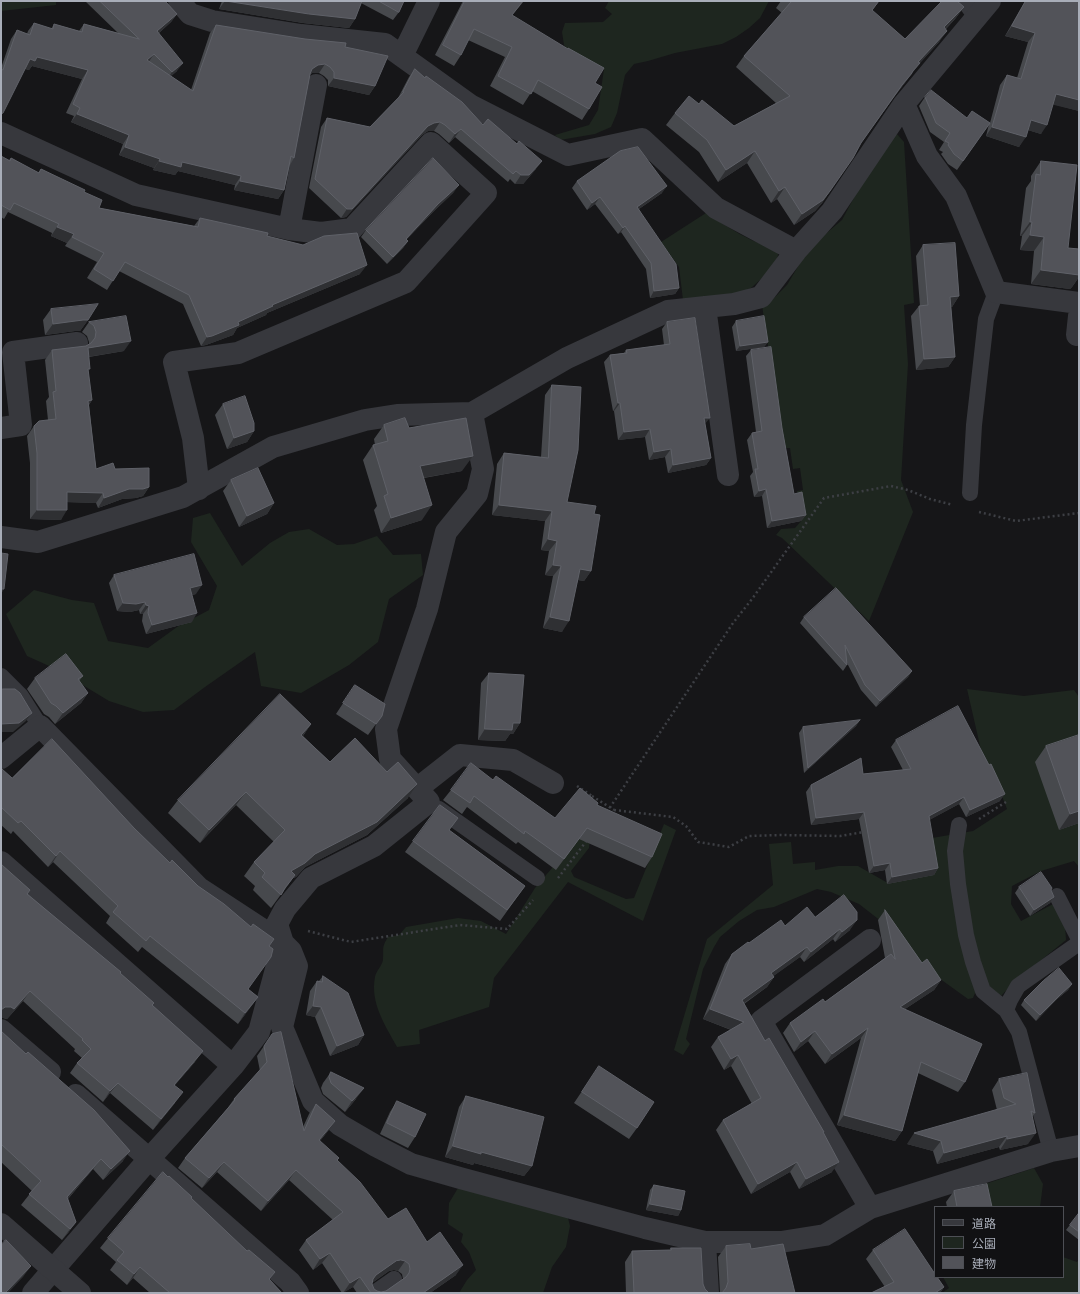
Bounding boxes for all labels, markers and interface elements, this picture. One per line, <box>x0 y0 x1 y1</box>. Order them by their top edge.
legend <box>934 1206 1064 1278</box>
text: 道路 <box>972 1217 996 1230</box>
text: 公園 <box>972 1237 996 1250</box>
text: 建物 <box>972 1257 996 1270</box>

